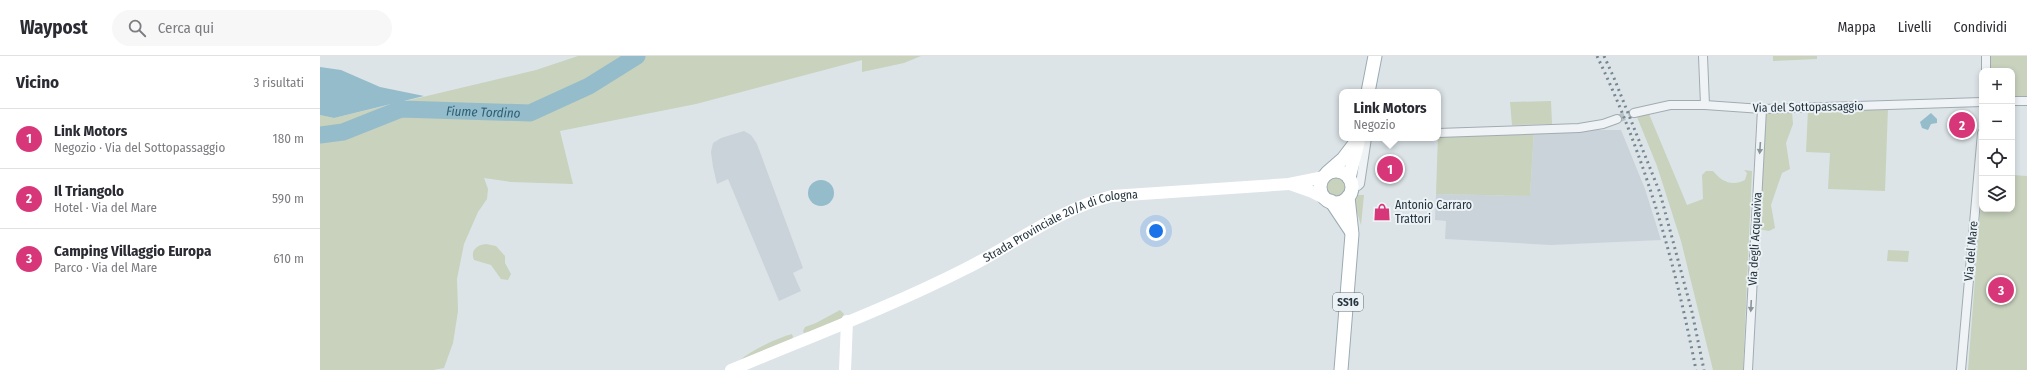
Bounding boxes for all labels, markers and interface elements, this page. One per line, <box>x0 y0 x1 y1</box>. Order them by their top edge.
search box <box>112 10 392 46</box>
text: Waypost <box>20 16 88 39</box>
icon: search <box>126 17 148 39</box>
text: Cerca qui <box>158 19 214 37</box>
text: Mappa <box>1837 19 1876 36</box>
text: Livelli <box>1898 19 1932 36</box>
text: Condividi <box>1954 19 2007 36</box>
map controls <box>1979 68 2015 212</box>
button: + <box>1979 68 2015 104</box>
text: Vicino <box>16 72 59 93</box>
text: 3 risultati <box>253 75 304 90</box>
popup <box>1339 89 1441 141</box>
text: Link Motors <box>1353 99 1427 117</box>
street label: Via del Sottopassaggio <box>1752 99 1864 115</box>
water label: Fiume Tordino <box>446 103 521 121</box>
button: − <box>1979 104 2015 140</box>
pin: 2 <box>1949 110 1975 140</box>
text: Negozio <box>1353 117 1396 132</box>
text: Link Motors <box>54 122 127 140</box>
text: 1 <box>26 131 32 146</box>
text: 180 m <box>273 131 304 146</box>
text: Negozio · Via del Sottopassaggio <box>54 140 225 155</box>
button: locate <box>1979 140 2015 176</box>
one-way arrow <box>1756 142 1763 154</box>
pin: 1 <box>1377 154 1403 184</box>
button: layers <box>1979 176 2015 212</box>
text: Il Triangolo <box>54 182 124 200</box>
street label: Strada Provinciale 20/A di Cologna <box>981 187 1139 265</box>
text: 2 <box>26 191 32 206</box>
text: 590 m <box>272 191 304 206</box>
street label: Via degli Acquaviva <box>1746 192 1764 286</box>
place label: Antonio Carraro Trattori <box>1395 198 1472 226</box>
text: Hotel · Via del Mare <box>54 200 157 215</box>
shop icon: Antonio Carraro Trattori <box>1372 202 1392 222</box>
street label: Via del Mare <box>1961 220 1981 282</box>
your location <box>1146 221 1166 241</box>
text: Camping Villaggio Europa <box>54 242 211 260</box>
text: 3 <box>26 251 32 266</box>
text: 610 m <box>273 251 304 266</box>
text: Parco · Via del Mare <box>54 260 157 275</box>
pin: 3 <box>1988 275 2014 305</box>
road number: SS16 <box>1333 293 1363 311</box>
one-way arrow <box>1748 300 1755 312</box>

